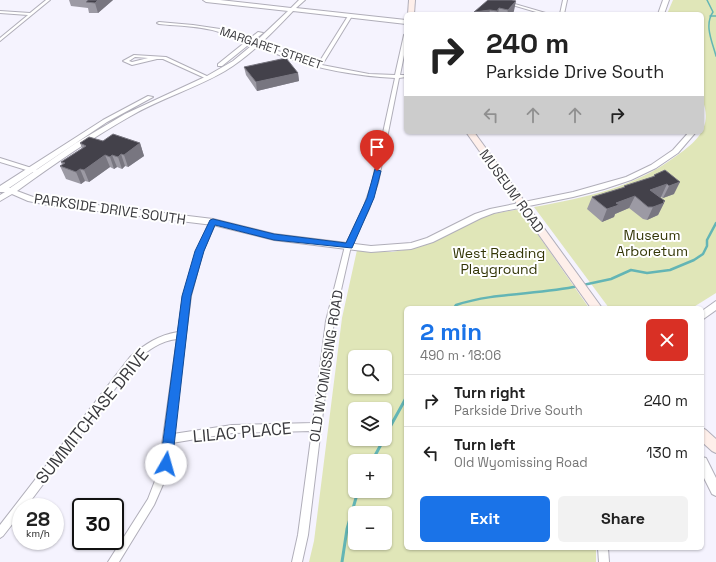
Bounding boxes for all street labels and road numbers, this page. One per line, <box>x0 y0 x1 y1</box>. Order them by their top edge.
street label: MARGARET STREET <box>218 23 324 73</box>
street label: MUSEUM ROAD <box>476 146 548 236</box>
street label: PARKSIDE DRIVE SOUTH <box>33 189 187 229</box>
street label: OLD WYOMISSING ROAD <box>305 289 347 443</box>
street label: SUMMITCHASE DRIVE <box>31 344 153 488</box>
street label: LILAC PLACE <box>192 417 292 447</box>

